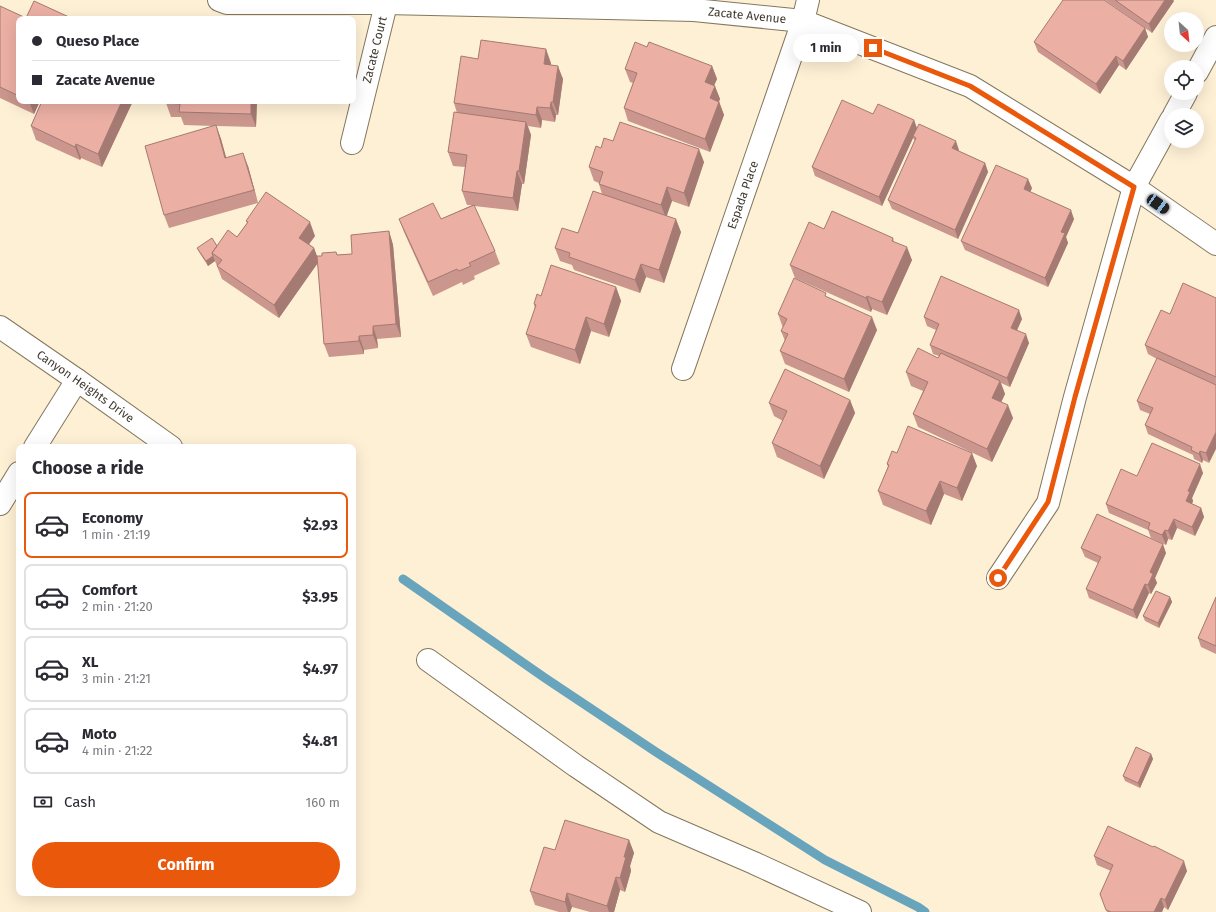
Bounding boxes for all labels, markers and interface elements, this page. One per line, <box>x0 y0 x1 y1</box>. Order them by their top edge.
street label: Zacate Avenue <box>707 4 787 26</box>
north arrow <box>1164 12 1204 52</box>
map controls <box>1164 12 1204 148</box>
street label: Zacate Court <box>360 14 390 85</box>
text: Queso Place <box>56 32 139 50</box>
callout: 1 min <box>793 34 859 62</box>
route end <box>864 39 882 57</box>
text: 1 min <box>810 40 842 55</box>
button: locate <box>1164 60 1204 100</box>
text: Zacate Avenue <box>56 71 155 89</box>
button: layers <box>1164 108 1204 148</box>
street label: Espada Place <box>725 159 761 231</box>
car <box>1145 192 1171 216</box>
street label: Canyon Heights Drive <box>34 347 137 425</box>
text: Choose a ride <box>32 457 144 479</box>
icon: car <box>34 507 70 543</box>
text: Economy <box>82 509 143 527</box>
text: $2.93 <box>303 516 338 534</box>
text: 1 min · 21:19 <box>82 527 150 542</box>
route start <box>989 569 1007 587</box>
icon: car <box>34 579 70 615</box>
text: Comfort <box>82 581 138 599</box>
text: $3.95 <box>302 588 338 606</box>
text: 2 min · 21:20 <box>82 599 153 614</box>
icon: car <box>34 651 70 687</box>
text: XL <box>82 653 98 671</box>
text: $4.97 <box>303 660 338 678</box>
text: 3 min · 21:21 <box>82 671 151 686</box>
icon: car <box>34 723 70 759</box>
text: Moto <box>82 725 117 743</box>
text: $4.81 <box>302 732 338 750</box>
text: 4 min · 21:22 <box>82 743 153 758</box>
icon: cash <box>32 791 54 813</box>
text: Cash <box>64 793 96 811</box>
text: 160 m <box>306 795 340 810</box>
button: Confirm <box>32 842 340 888</box>

